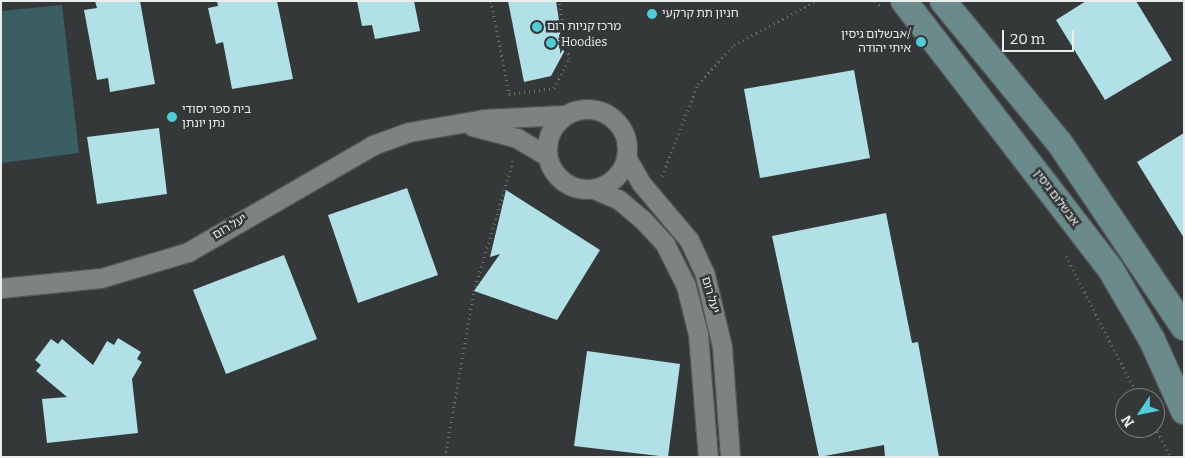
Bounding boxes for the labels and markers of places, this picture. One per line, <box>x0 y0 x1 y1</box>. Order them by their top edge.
place label: חניון תת קרקעי <box>662 7 739 21</box>
marker: חניון תת קרקעי <box>646 8 658 20</box>
place label: מרכז קניות רום <box>547 20 621 34</box>
marker: מרכז קניות רום <box>531 21 543 33</box>
place label: אבשלום גיסין/ איתי יהודה <box>841 28 911 56</box>
place label: Hoodies <box>561 36 607 50</box>
marker: אבשלום גיסין/ איתי יהודה <box>915 36 927 48</box>
marker: Hoodies <box>545 37 557 49</box>
place label: בית ספר יסודי נתן יונתן <box>182 103 251 131</box>
marker: בית ספר יסודי נתן יונתן <box>166 111 178 123</box>

